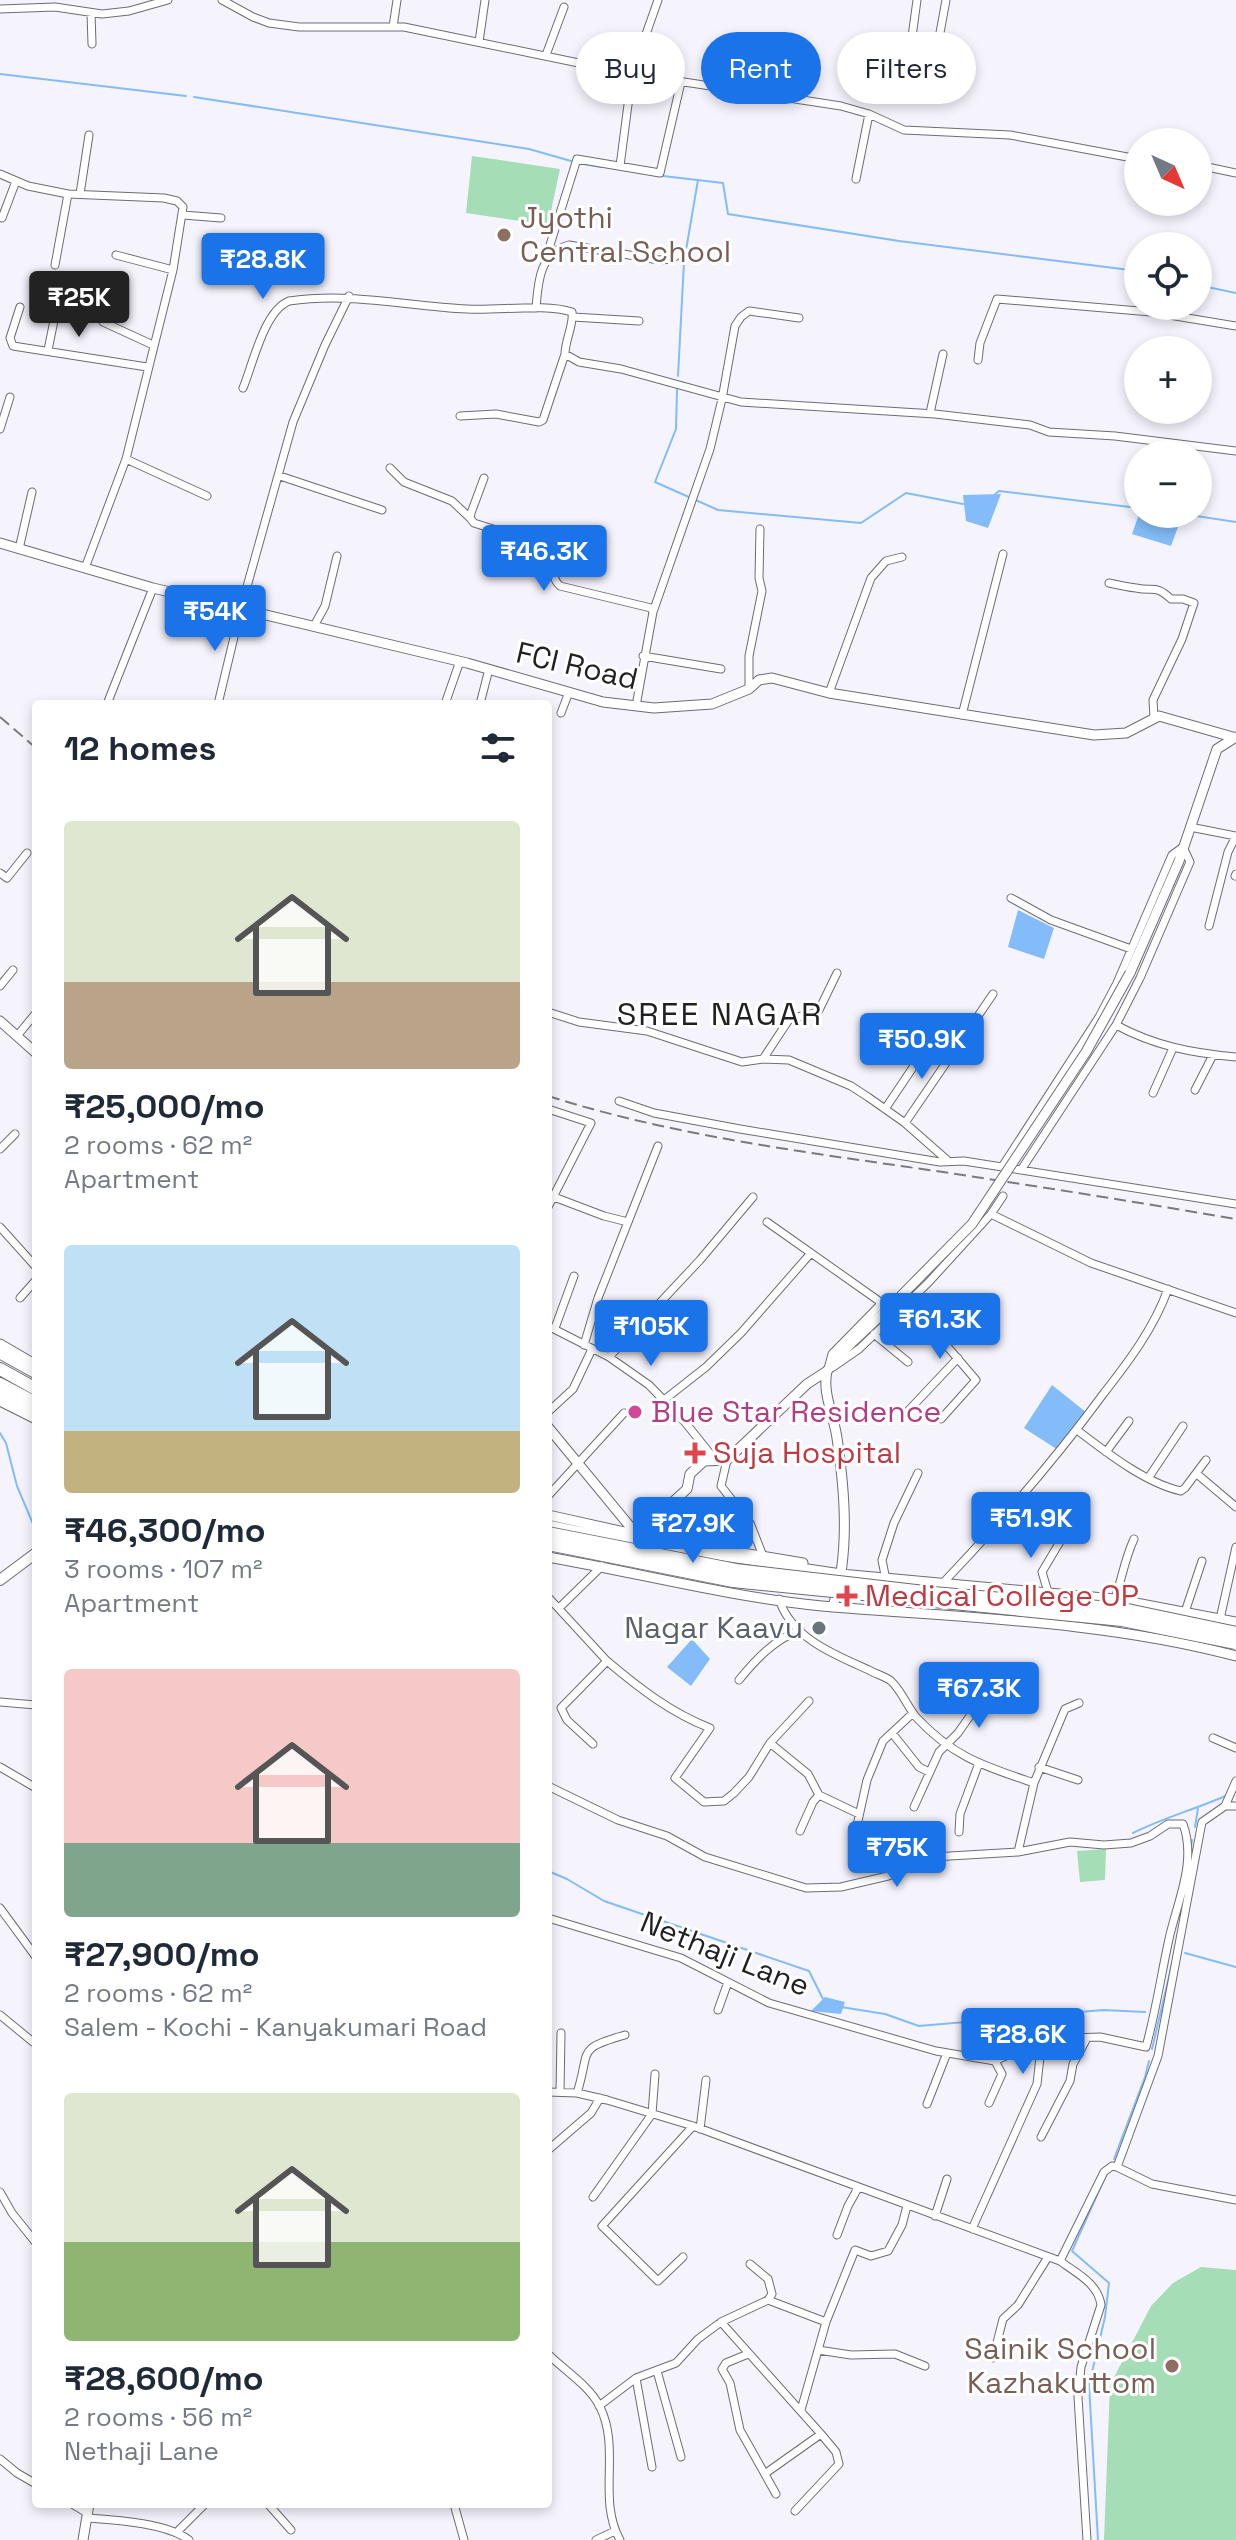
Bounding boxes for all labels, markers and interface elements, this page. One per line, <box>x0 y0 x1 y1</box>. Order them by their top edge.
chip: Buy <box>576 32 685 104</box>
chip: Rent <box>701 32 821 104</box>
chip: Filters <box>837 32 976 104</box>
north arrow <box>1124 128 1212 216</box>
map controls <box>1124 128 1212 528</box>
place label: Jyothi Central School <box>520 198 731 271</box>
marker: Jyothi Central School <box>495 226 513 244</box>
button: locate <box>1124 232 1212 320</box>
pin: ₹28.8K <box>198 233 328 301</box>
text: ₹28.8K <box>220 242 306 276</box>
pin: ₹25K <box>32 271 126 339</box>
text: ₹25K <box>47 280 111 314</box>
button: + <box>1124 336 1212 424</box>
button: − <box>1124 440 1212 528</box>
pin: ₹46.3K <box>479 525 609 593</box>
text: ₹46.3K <box>500 534 588 568</box>
pin: ₹54K <box>168 585 262 653</box>
text: ₹54K <box>183 594 247 628</box>
street label: FCI Road <box>512 633 642 698</box>
icon: filters <box>476 726 520 770</box>
text: 12 homes <box>64 727 216 770</box>
icon: home <box>220 873 364 1017</box>
district label: SREE NAGAR <box>617 994 823 1034</box>
pin: ₹50.9K <box>857 1013 987 1081</box>
text: ₹50.9K <box>878 1022 966 1056</box>
text: ₹25,000/mo <box>64 1085 264 1128</box>
text: 2 rooms · 62 m² <box>64 1128 252 1162</box>
text: Apartment <box>64 1162 199 1196</box>
pin: ₹61.3K <box>875 1293 1005 1361</box>
icon: home <box>220 1297 364 1441</box>
pin: ₹105K <box>595 1300 707 1368</box>
text: ₹61.3K <box>898 1302 982 1336</box>
text: ₹105K <box>613 1309 689 1343</box>
place label: Blue Star Residence <box>651 1392 941 1431</box>
marker: Blue Star Residence <box>626 1403 644 1421</box>
place label: Suja Hospital <box>713 1433 901 1472</box>
marker: Suja Hospital <box>684 1442 706 1464</box>
pin: ₹51.9K <box>966 1492 1096 1560</box>
pin: ₹27.9K <box>628 1497 758 1565</box>
text: ₹51.9K <box>989 1501 1073 1535</box>
text: ₹27.9K <box>651 1506 735 1540</box>
text: ₹46,300/mo <box>64 1509 265 1552</box>
text: 3 rooms · 107 m² <box>64 1552 262 1586</box>
place label: Medical College OP <box>865 1576 1139 1615</box>
marker: Medical College OP <box>836 1585 858 1607</box>
text: Apartment <box>64 1586 199 1620</box>
place label: Nagar Kaavu <box>624 1608 803 1647</box>
marker: Nagar Kaavu <box>810 1619 828 1637</box>
pin: ₹67.3K <box>914 1662 1044 1730</box>
text: ₹67.3K <box>937 1671 1021 1705</box>
icon: home <box>220 1721 364 1865</box>
pin: ₹75K <box>850 1821 944 1889</box>
text: ₹75K <box>866 1830 928 1864</box>
street label: Nethaji Lane <box>635 1902 815 2005</box>
text: ₹27,900/mo <box>64 1933 260 1976</box>
text: 2 rooms · 62 m² <box>64 1976 252 2010</box>
pin: ₹28.6K <box>958 2008 1088 2076</box>
text: Salem - Kochi - Kanyakumari Road <box>64 2010 487 2044</box>
text: ₹28.6K <box>979 2017 1067 2051</box>
icon: home <box>220 2145 364 2289</box>
place label: Sainik School Kazhakuttom <box>964 2329 1156 2402</box>
text: ₹28,600/mo <box>64 2357 264 2400</box>
marker: Sainik School Kazhakuttom <box>1163 2357 1181 2375</box>
text: 2 rooms · 56 m² <box>64 2400 252 2434</box>
text: Nethaji Lane <box>64 2434 219 2468</box>

